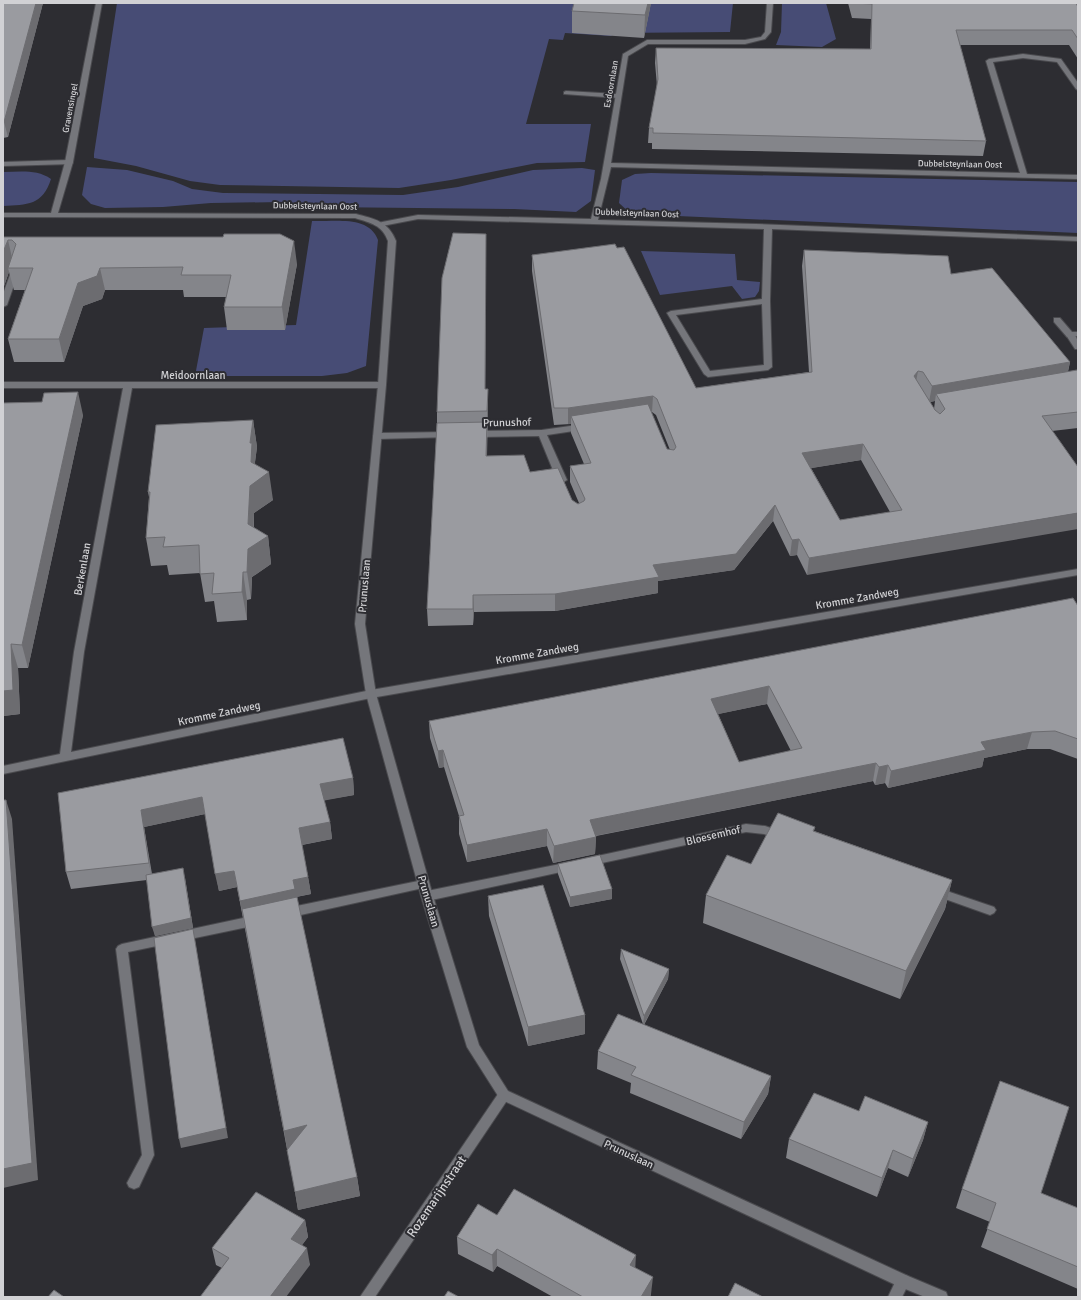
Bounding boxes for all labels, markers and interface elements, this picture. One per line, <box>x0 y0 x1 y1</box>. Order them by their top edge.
street label: Esdoornlaan <box>602 59 621 109</box>
street label: Gravensingel <box>60 82 81 134</box>
street label: Dubbelsteynlaan Oost <box>918 158 1002 171</box>
street label: Dubbelsteynlaan Oost <box>273 200 357 213</box>
street label: Dubbelsteynlaan Oost <box>595 207 679 220</box>
street label: Meidoornlaan <box>160 369 226 382</box>
street label: Prunushof <box>483 416 533 429</box>
street label: Berkenlaan <box>71 542 94 597</box>
street label: Prunuslaan <box>356 559 373 613</box>
street label: Kromme Zandweg <box>815 585 900 612</box>
street label: Kromme Zandweg <box>495 640 580 667</box>
street label: Kromme Zandweg <box>177 698 262 729</box>
street label: Bloesemhof <box>685 823 743 848</box>
street label: Prunuslaan <box>415 874 442 929</box>
street label: Prunuslaan <box>602 1137 656 1172</box>
street label: Rozemarijnstraat <box>404 1152 470 1240</box>

